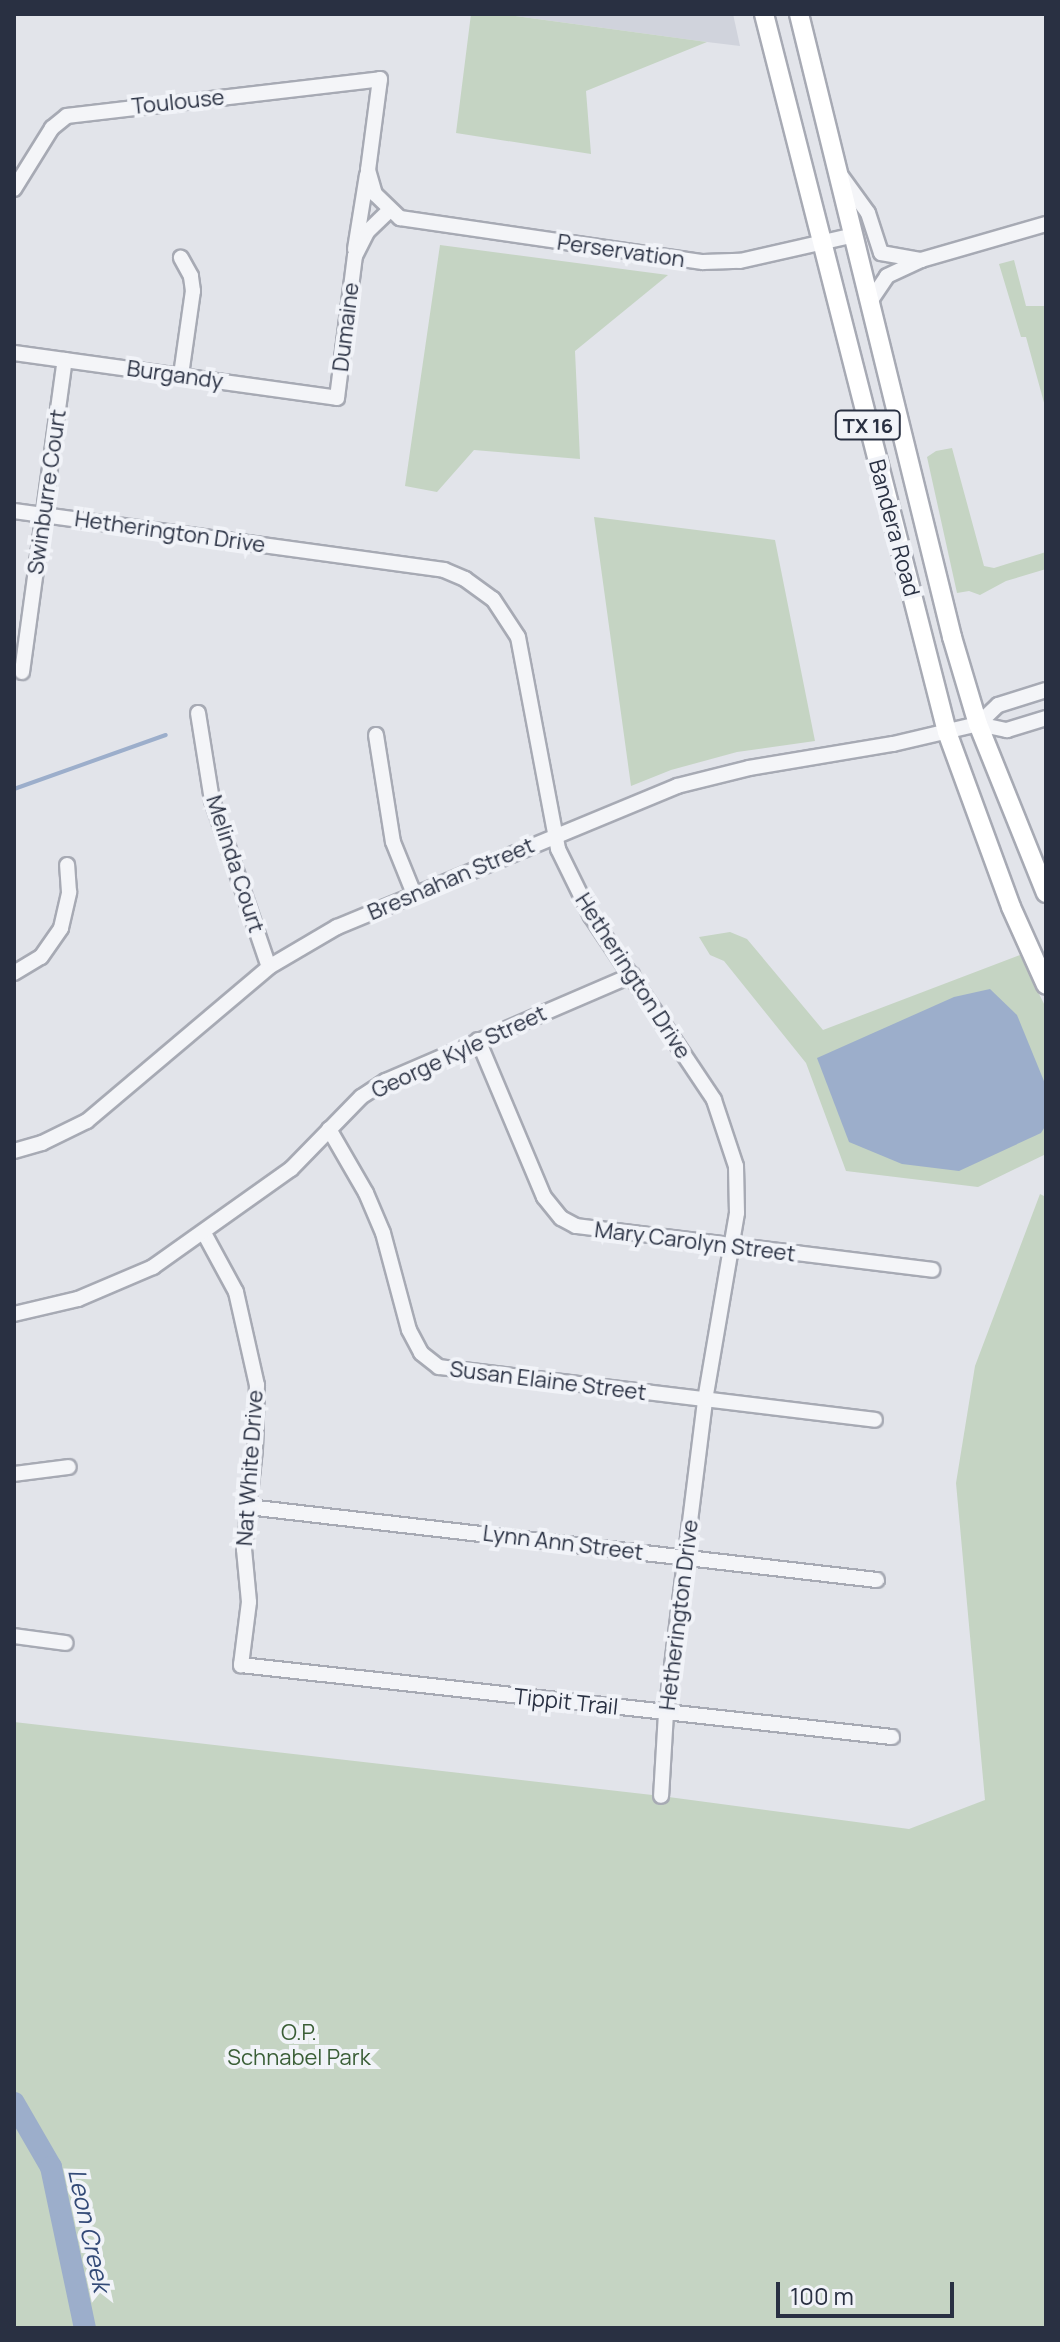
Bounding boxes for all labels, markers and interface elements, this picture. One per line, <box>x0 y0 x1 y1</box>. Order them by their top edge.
street label: Toulouse <box>130 84 226 120</box>
street label: Perservation <box>555 229 687 273</box>
street label: Dumaine <box>327 281 365 373</box>
street label: Burgandy <box>125 355 225 395</box>
street label: Swinburre Court <box>22 408 72 576</box>
road number: TX 16 <box>834 409 902 441</box>
street label: Bandera Road <box>863 457 925 599</box>
street label: Hetherington Drive <box>73 506 267 558</box>
street label: Melinda Court <box>200 792 270 936</box>
street label: Bresnahan Street <box>364 832 538 926</box>
street label: Hetherington Drive <box>570 888 696 1064</box>
street label: George Kyle Street <box>367 1000 551 1104</box>
street label: Mary Carolyn Street <box>593 1217 797 1267</box>
street label: Susan Elaine Street <box>448 1356 648 1406</box>
street label: Nat White Drive <box>231 1389 269 1547</box>
street label: Hetherington Drive <box>654 1518 704 1712</box>
street label: Lynn Ann Street <box>481 1520 645 1566</box>
street label: Tippit Trail <box>513 1683 619 1721</box>
park label: O.P. Schnabel Park <box>227 2019 371 2070</box>
water label: Leon Creek <box>63 2166 117 2294</box>
scale bar <box>780 2266 958 2316</box>
text: 100 m <box>790 2279 854 2312</box>

